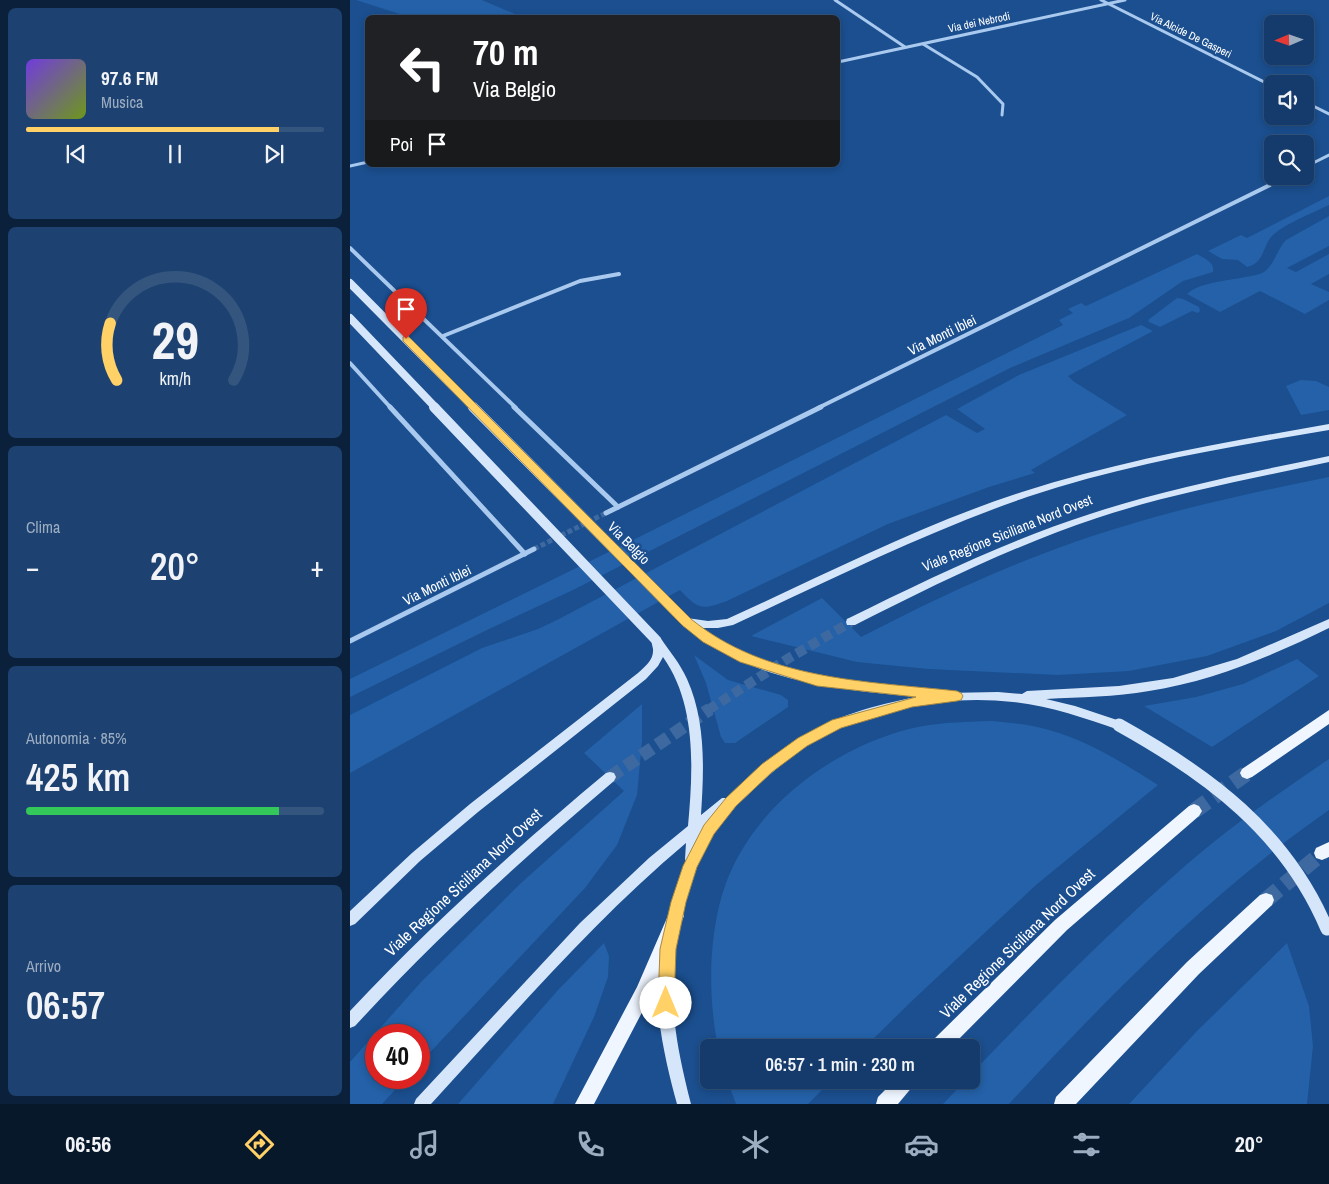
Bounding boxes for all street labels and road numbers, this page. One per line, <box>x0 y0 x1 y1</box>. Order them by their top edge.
street label: Via dei Nebrodi <box>947 9 1011 35</box>
street label: Via Alcide De Gasperi <box>1148 9 1234 61</box>
street label: Via Monti Iblei <box>905 311 979 359</box>
street label: Viale Regione Siciliana Nord Ovest <box>919 491 1095 575</box>
street label: Via Belgio <box>604 518 654 568</box>
street label: Via Monti Iblei <box>400 561 474 609</box>
street label: Viale Regione Siciliana Nord Ovest <box>380 803 547 961</box>
street label: Viale Regione Siciliana Nord Ovest <box>935 863 1100 1023</box>

